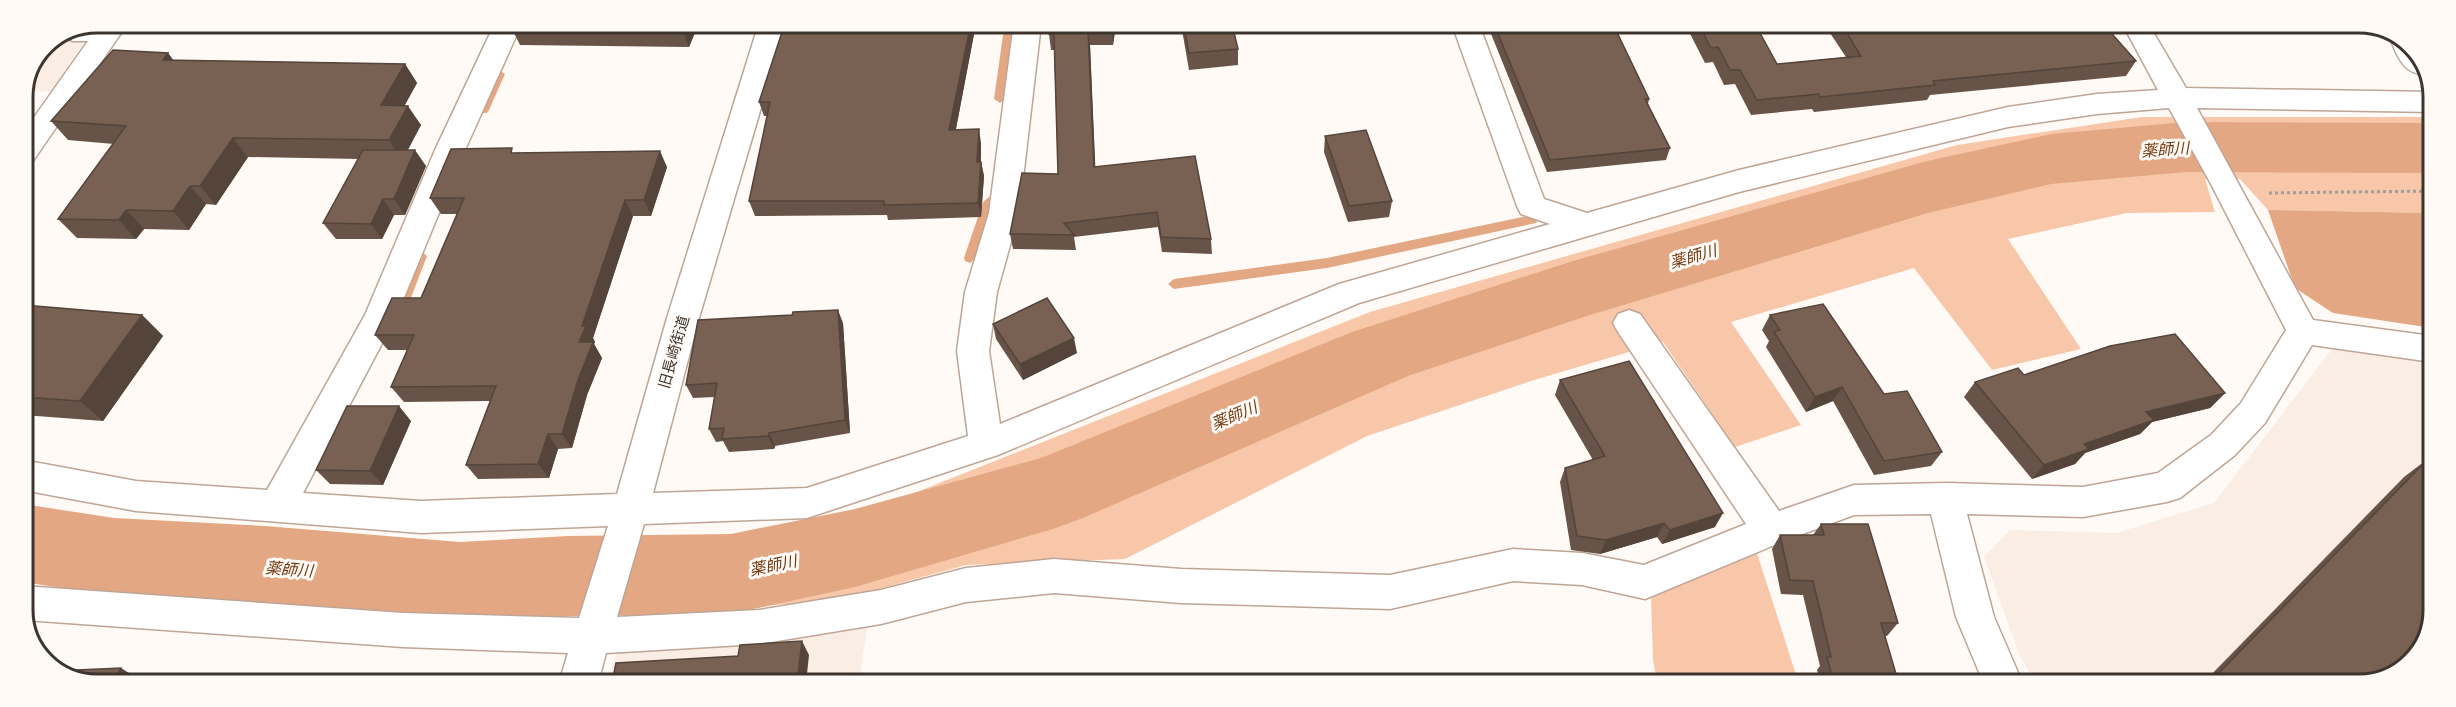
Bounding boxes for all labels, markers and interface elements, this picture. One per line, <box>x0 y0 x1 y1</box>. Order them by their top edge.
water label: 薬師川 <box>2140 137 2192 160</box>
water label: 薬師川 <box>1667 239 1720 271</box>
street label: 旧長崎街道 <box>654 313 692 390</box>
water label: 薬師川 <box>1208 396 1261 433</box>
water label: 薬師川 <box>747 550 800 579</box>
water label: 薬師川 <box>264 557 316 580</box>

